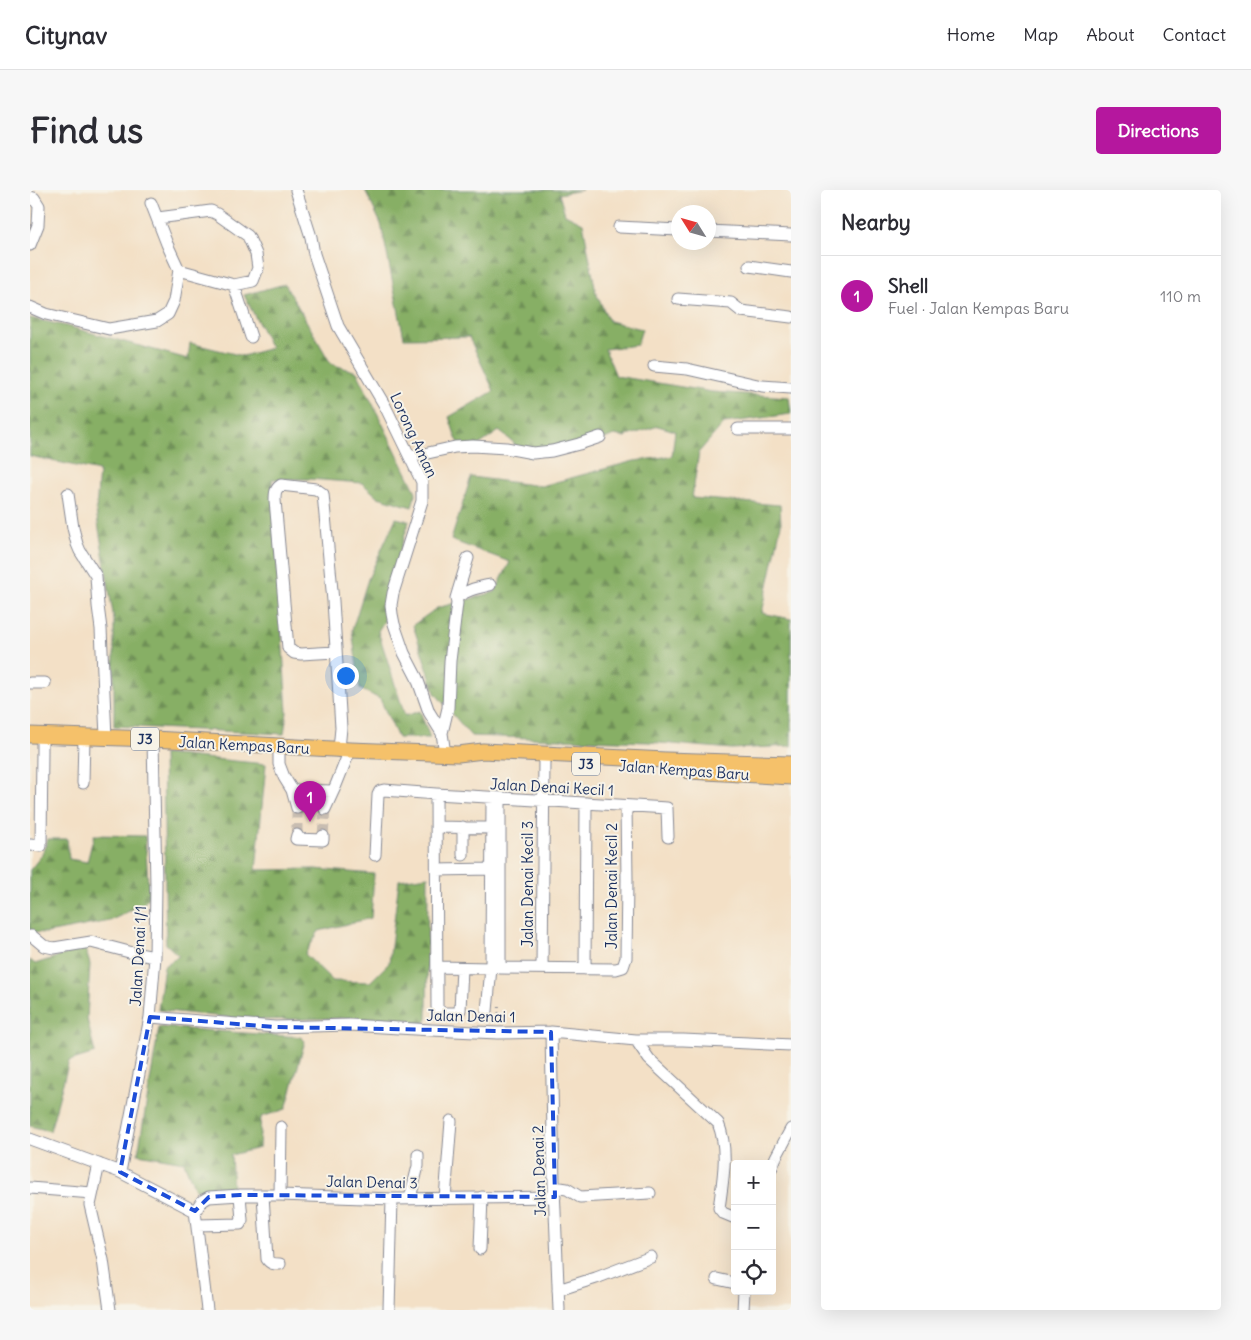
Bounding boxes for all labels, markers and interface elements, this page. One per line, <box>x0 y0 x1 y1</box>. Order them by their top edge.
text: Citynav <box>25 20 107 50</box>
text: Home <box>947 23 995 46</box>
text: Map <box>1023 23 1058 46</box>
text: About <box>1086 23 1134 46</box>
text: Contact <box>1162 23 1226 46</box>
button: Directions <box>1096 107 1221 154</box>
text: Find us <box>30 108 143 152</box>
north arrow <box>671 205 716 250</box>
text: Nearby <box>841 209 911 236</box>
text: Shell <box>888 274 928 298</box>
text: 1 <box>854 286 860 306</box>
text: 110 m <box>1160 286 1201 306</box>
text: Fuel · Jalan Kempas Baru <box>888 298 1069 318</box>
street label: Lorong Aman <box>386 390 442 481</box>
your location <box>333 663 359 689</box>
road number: J3 <box>131 728 159 750</box>
street label: Jalan Kempas Baru <box>178 732 310 758</box>
road number: J3 <box>572 752 600 776</box>
street label: Jalan Kempas Baru <box>618 756 750 784</box>
street label: Jalan Denai Kecil 1 <box>490 774 614 800</box>
pin: 1 <box>294 781 326 822</box>
street label: Jalan Denai Kecil 3 <box>518 821 537 947</box>
street label: Jalan Denai Kecil 2 <box>602 823 621 949</box>
street label: Jalan Denai 1/1 <box>126 905 150 1007</box>
street label: Jalan Denai 1 <box>426 1006 516 1026</box>
street label: Jalan Denai 2 <box>528 1125 550 1217</box>
map controls <box>731 1160 776 1295</box>
button: + <box>731 1160 776 1205</box>
street label: Jalan Denai 3 <box>326 1172 418 1192</box>
button: − <box>731 1205 776 1250</box>
button: locate <box>731 1250 776 1295</box>

